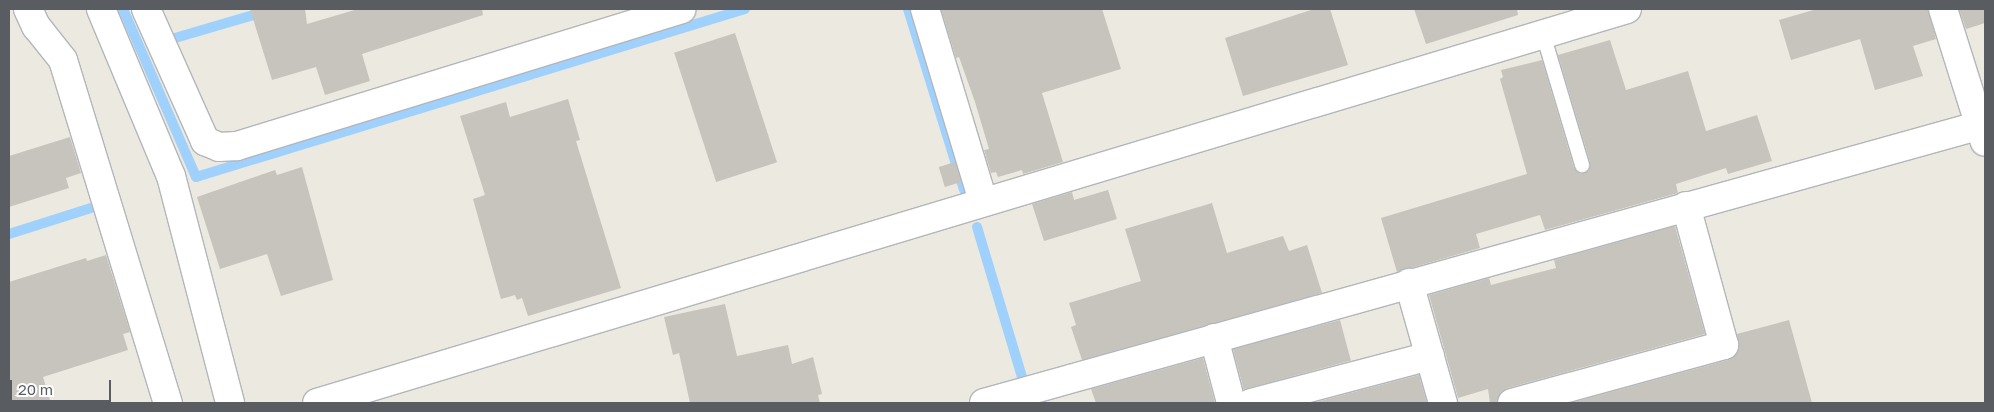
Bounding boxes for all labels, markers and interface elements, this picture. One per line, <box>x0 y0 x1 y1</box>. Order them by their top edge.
scale bar <box>12 370 114 402</box>
text: 20 m <box>18 380 53 398</box>

